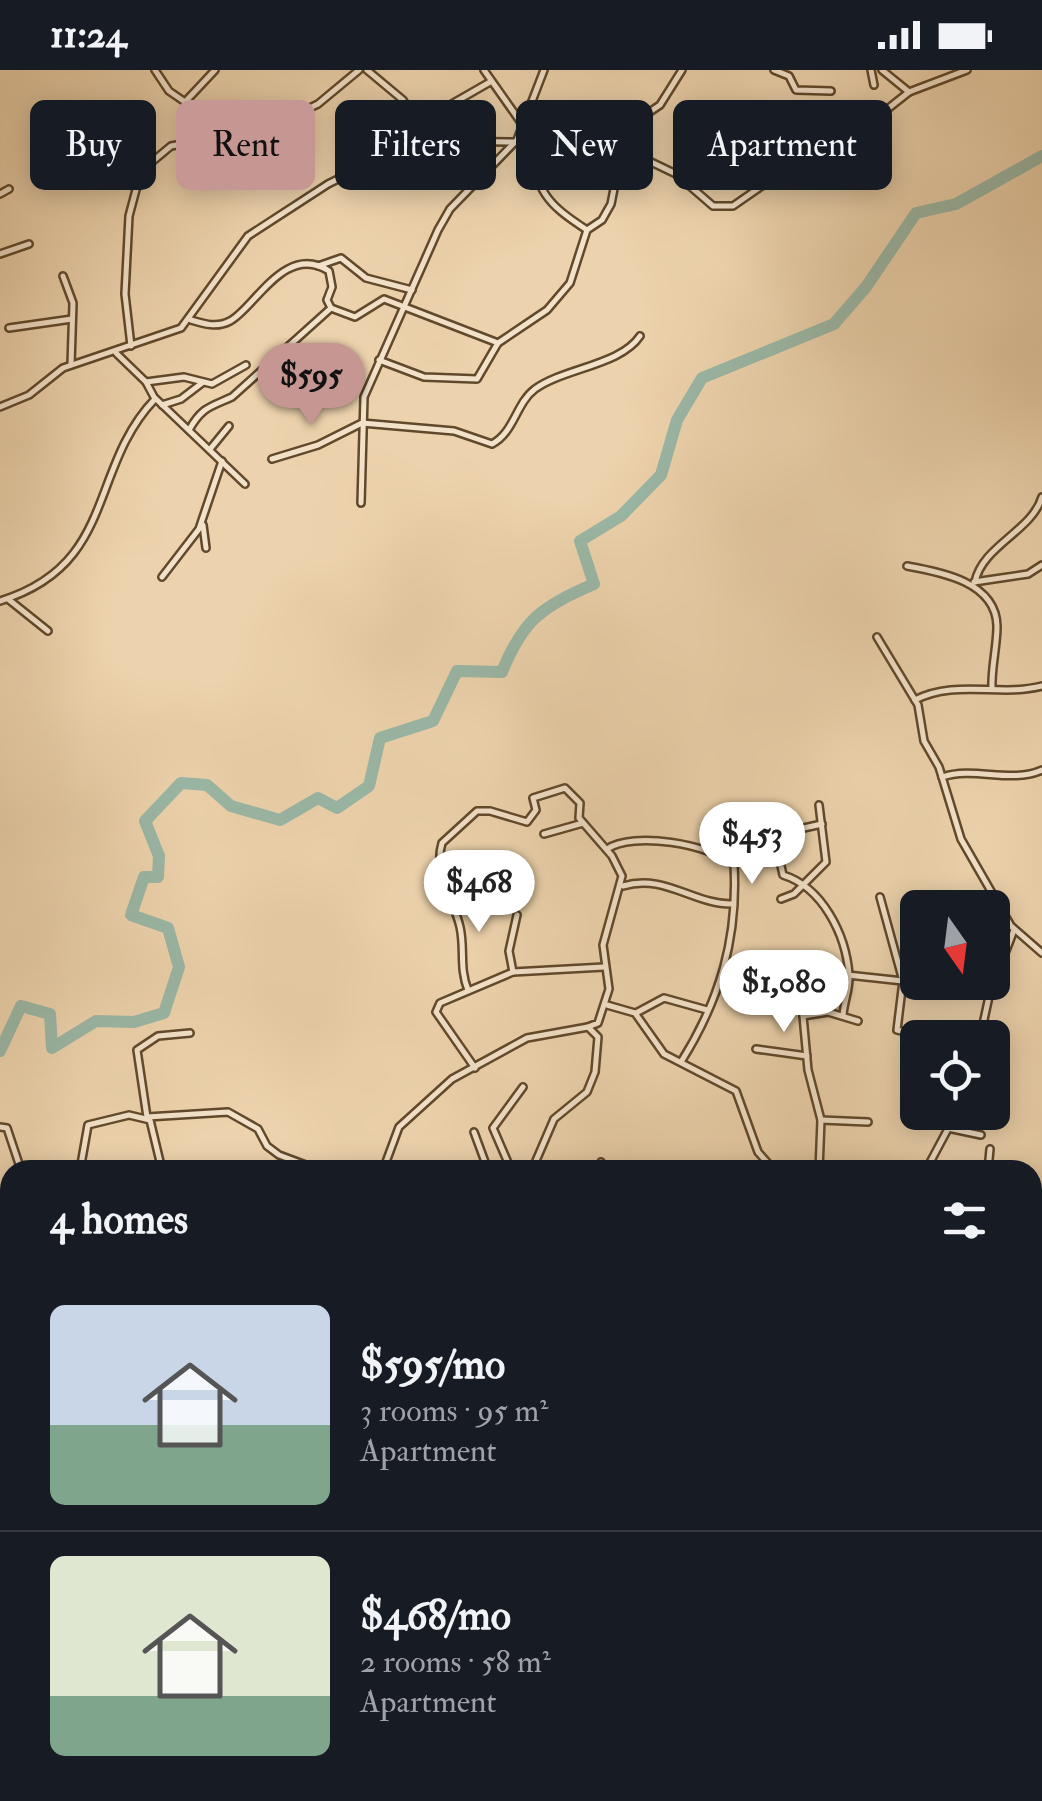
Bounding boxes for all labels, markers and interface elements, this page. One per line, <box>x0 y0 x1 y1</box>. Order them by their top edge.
text: 11:24 <box>50 11 126 59</box>
chip: Buy <box>30 100 156 190</box>
chip: Rent <box>176 100 315 190</box>
chip: Filters <box>335 100 496 190</box>
chip: New <box>516 100 653 190</box>
chip: Apartment <box>673 100 892 190</box>
pin: $595 <box>252 343 370 428</box>
text: $595 <box>280 355 342 395</box>
pin: $453 <box>693 802 811 887</box>
text: $453 <box>721 814 783 854</box>
pin: $468 <box>420 850 538 935</box>
text: $468 <box>446 862 512 902</box>
north arrow <box>900 890 1010 1000</box>
map controls <box>900 890 1010 1130</box>
pin: $1,080 <box>703 950 865 1035</box>
text: $1,080 <box>742 962 826 1002</box>
button: locate <box>900 1020 1010 1130</box>
icon: filters <box>937 1193 992 1248</box>
text: 4 homes <box>50 1194 188 1246</box>
text: $595/mo <box>360 1339 505 1391</box>
icon: home <box>130 1345 250 1465</box>
text: 3 rooms · 95 m² <box>360 1391 548 1431</box>
text: Apartment <box>360 1431 497 1471</box>
text: $468/mo <box>360 1590 511 1642</box>
icon: home <box>130 1596 250 1716</box>
text: 2 rooms · 58 m² <box>360 1642 551 1682</box>
text: Apartment <box>360 1682 497 1722</box>

